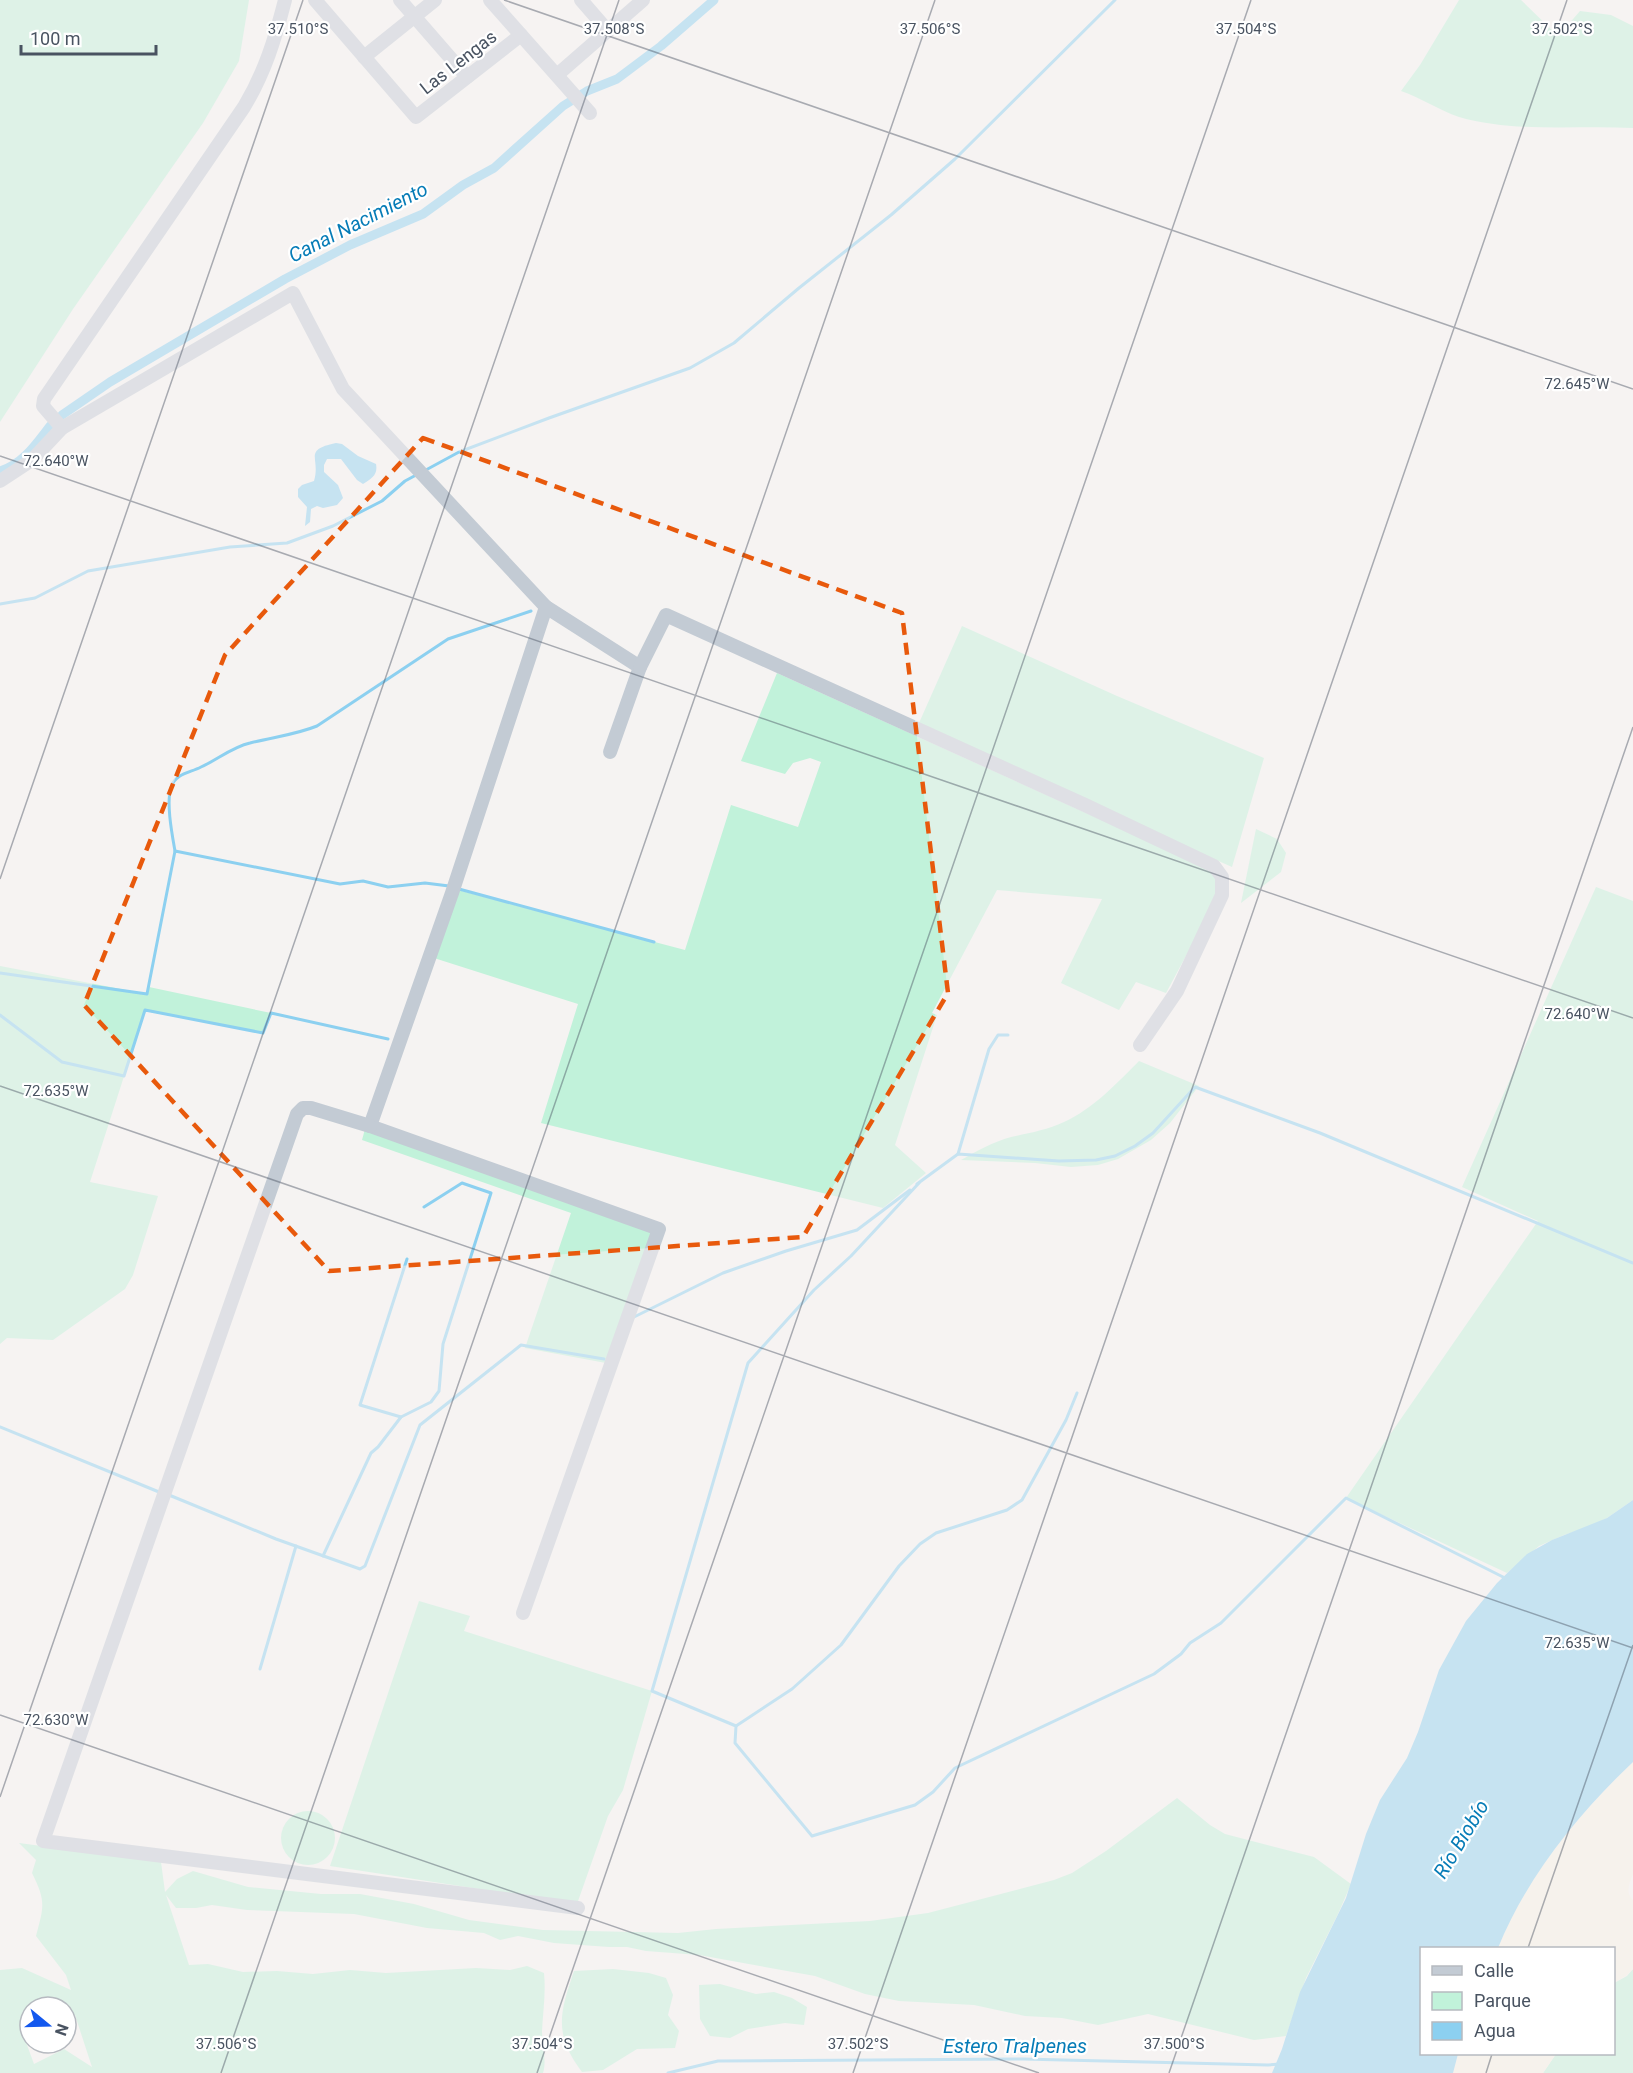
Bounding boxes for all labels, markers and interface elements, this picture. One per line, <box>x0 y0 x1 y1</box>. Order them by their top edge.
scale bar <box>21 18 156 56</box>
text: 37.510°S <box>268 20 328 38</box>
text: 37.508°S <box>584 20 644 38</box>
text: 37.506°S <box>900 20 960 38</box>
text: 37.504°S <box>1216 20 1276 38</box>
text: 37.502°S <box>1532 20 1592 38</box>
street label: Las Lengas <box>415 26 501 98</box>
text: 100 m <box>30 28 81 49</box>
water label: Canal Nacimiento <box>284 177 432 267</box>
text: 72.645°W <box>1544 375 1610 393</box>
text: 72.640°W <box>23 452 89 470</box>
text: 72.640°W <box>1544 1005 1610 1023</box>
text: 72.635°W <box>23 1082 89 1100</box>
text: 72.635°W <box>1544 1634 1610 1652</box>
text: 72.630°W <box>23 1711 89 1729</box>
water label: Río Biobío <box>1428 1795 1494 1883</box>
legend <box>1420 1947 1615 2055</box>
text: Calle <box>1474 1960 1514 1981</box>
text: Parque <box>1474 1990 1531 2011</box>
north arrow <box>18 1995 78 2055</box>
text: Agua <box>1474 2020 1516 2041</box>
text: N <box>51 2021 73 2038</box>
water label: Estero Tralpenes <box>943 2034 1087 2058</box>
text: 37.506°S <box>196 2035 256 2053</box>
text: 37.504°S <box>512 2035 572 2053</box>
text: 37.502°S <box>828 2035 888 2053</box>
text: 37.500°S <box>1144 2035 1204 2053</box>

